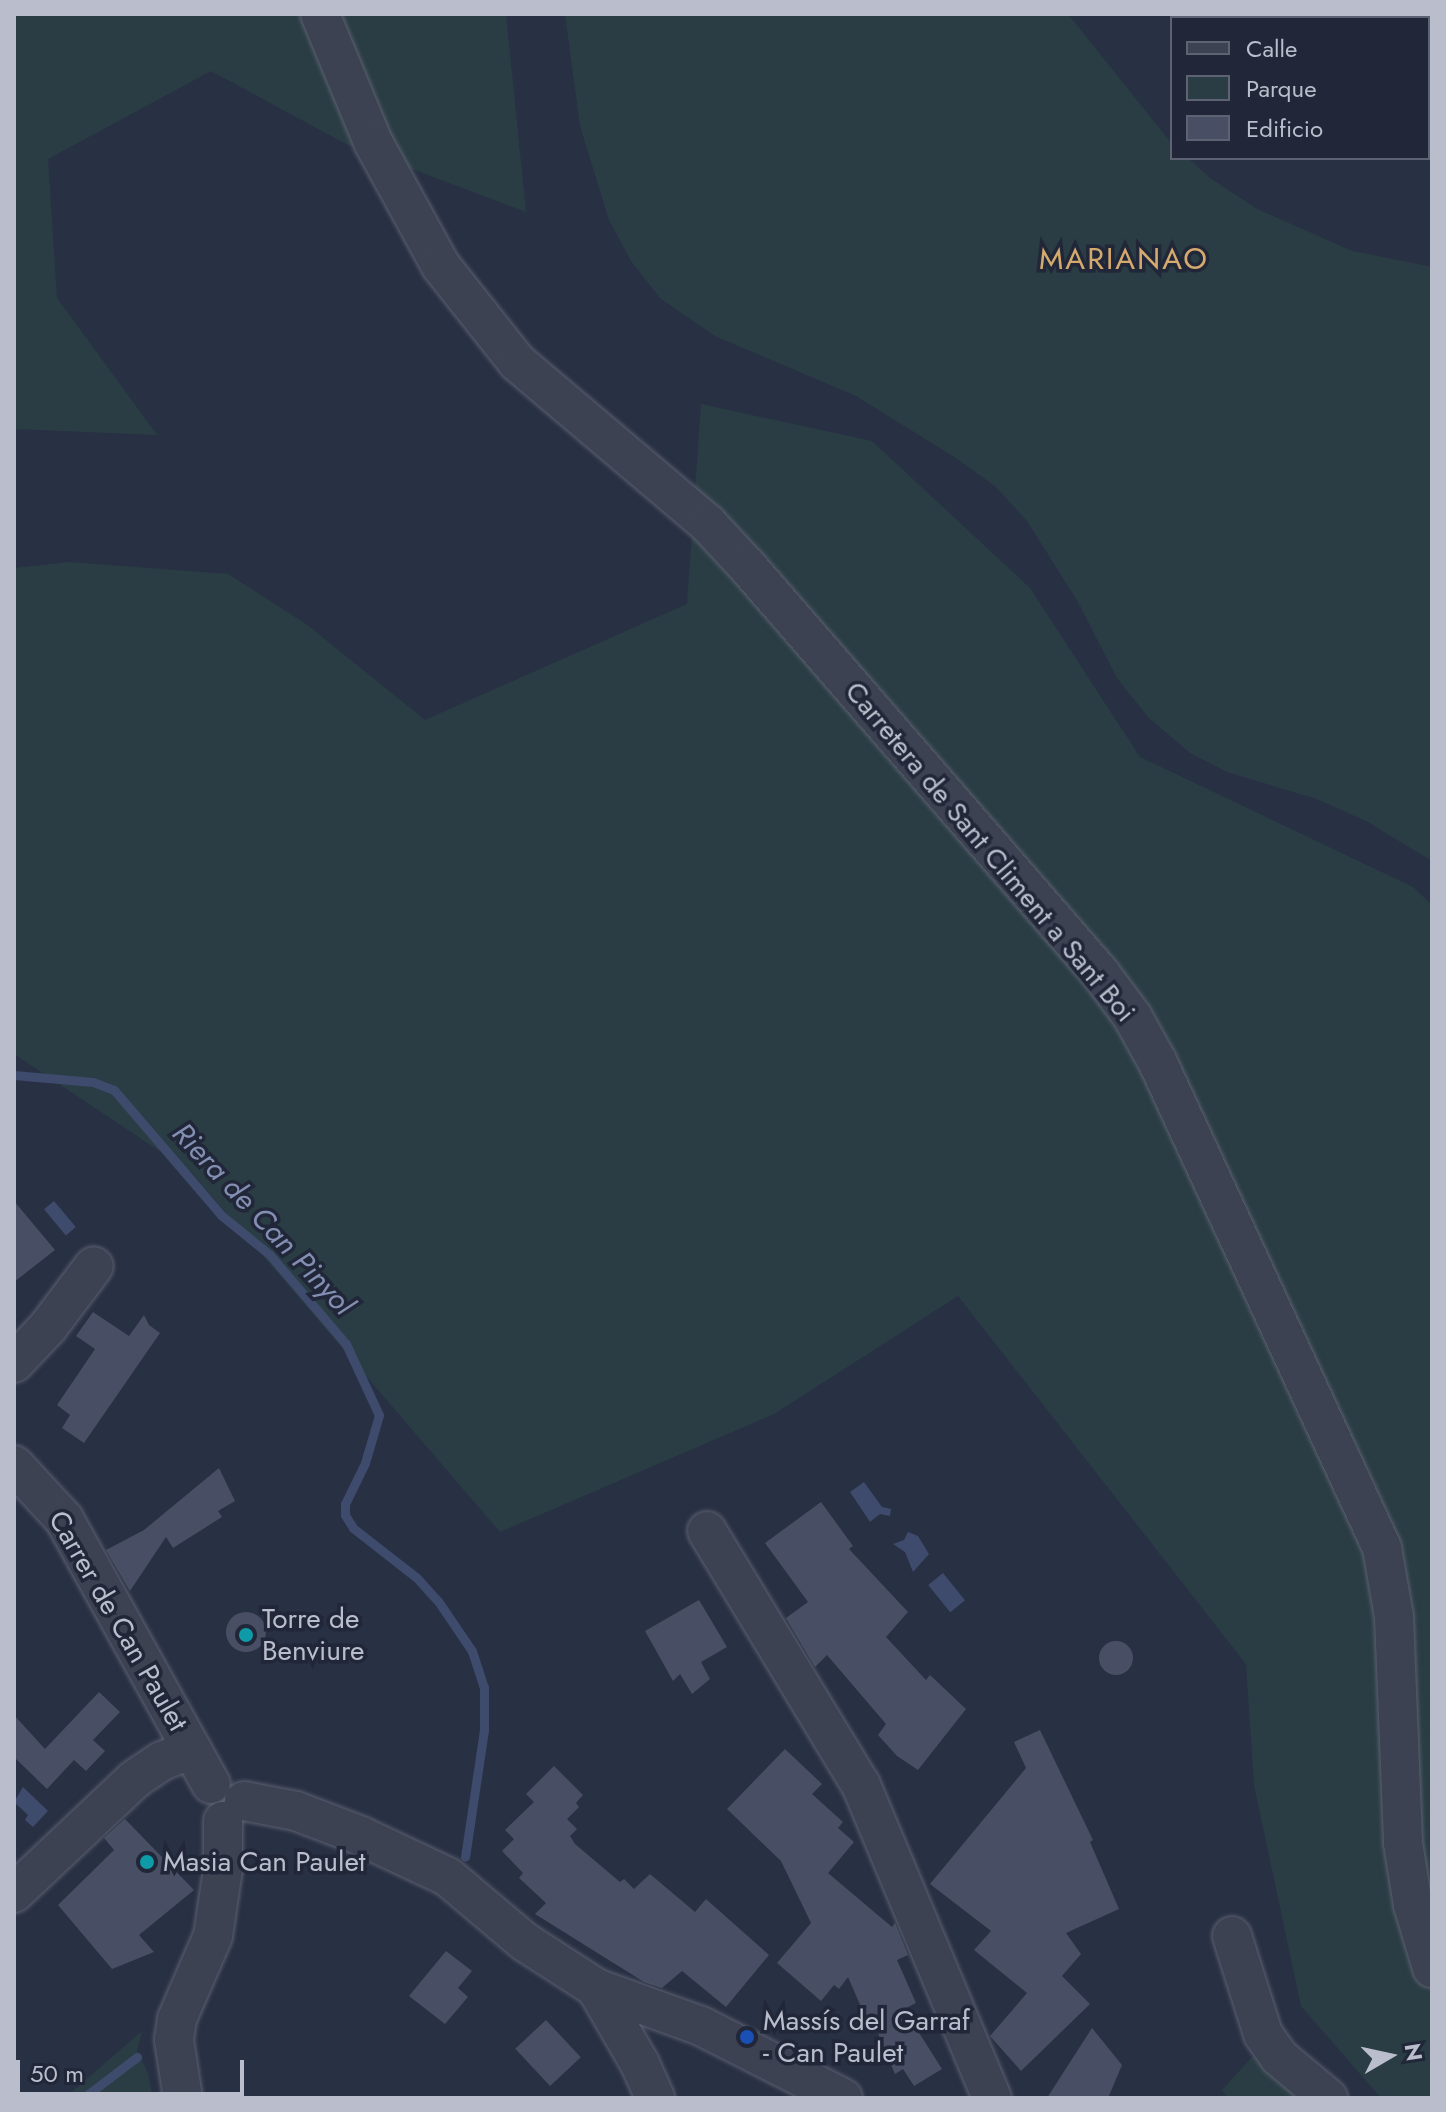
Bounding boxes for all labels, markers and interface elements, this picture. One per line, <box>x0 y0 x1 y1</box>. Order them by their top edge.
legend <box>1170 16 1430 160</box>
text: Calle <box>1246 31 1297 66</box>
text: Parque <box>1246 71 1317 106</box>
text: Edificio <box>1246 111 1323 146</box>
district label: MARIANAO <box>1039 241 1209 277</box>
street label: Carretera de Sant Climent a Sant Boi <box>838 675 1142 1029</box>
water label: Riera de Can Pinyol <box>165 1115 361 1323</box>
street label: Carrer de Can Paulet <box>41 1505 195 1737</box>
place label: Torre de Benviure <box>262 1602 365 1668</box>
marker: Torre de Benviure <box>237 1626 255 1644</box>
place label: Masia Can Paulet <box>163 1845 366 1879</box>
marker: Masia Can Paulet <box>138 1853 156 1871</box>
place label: Massís del Garraf - Can Paulet <box>763 2004 970 2070</box>
north arrow <box>1350 2016 1430 2096</box>
marker: Massís del Garraf - Can Paulet <box>738 2028 756 2046</box>
text: N <box>1397 2041 1431 2063</box>
scale bar <box>20 2044 248 2094</box>
text: 50 m <box>30 2056 84 2091</box>

